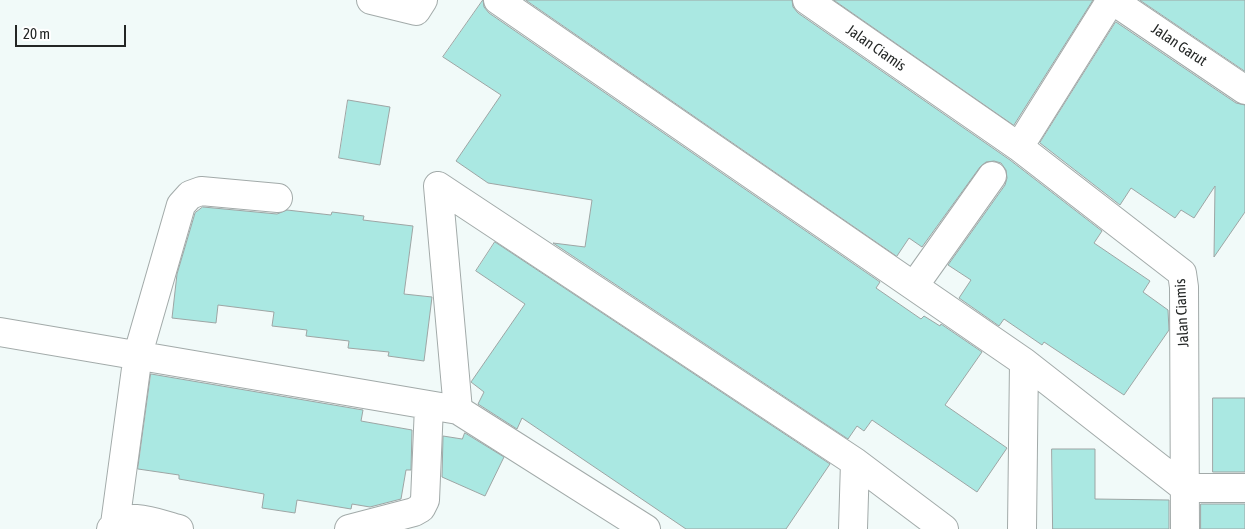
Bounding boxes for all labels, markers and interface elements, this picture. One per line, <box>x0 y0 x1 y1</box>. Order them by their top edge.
scale bar <box>18 15 129 47</box>
street label: Jalan Garut <box>1148 20 1210 70</box>
street label: Jalan Ciamis <box>843 21 909 75</box>
text: 20 m <box>23 25 50 42</box>
street label: Jalan Ciamis <box>1171 278 1193 348</box>

